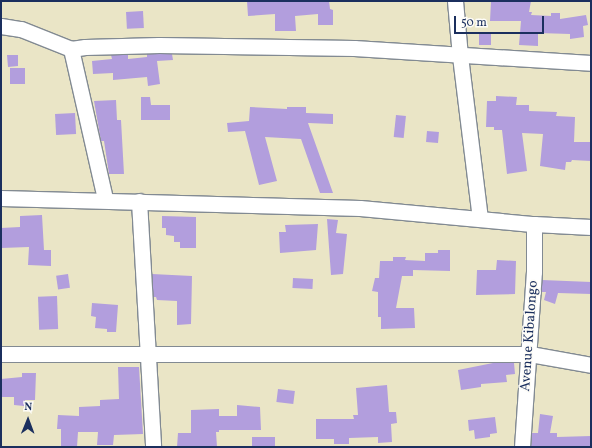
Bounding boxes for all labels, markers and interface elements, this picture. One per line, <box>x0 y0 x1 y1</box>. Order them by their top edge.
scale bar <box>456 8 546 34</box>
text: 50 m <box>461 15 487 31</box>
street label: Avenue Kibalongo <box>518 280 542 392</box>
north arrow <box>8 400 48 440</box>
text: N <box>24 400 32 415</box>

